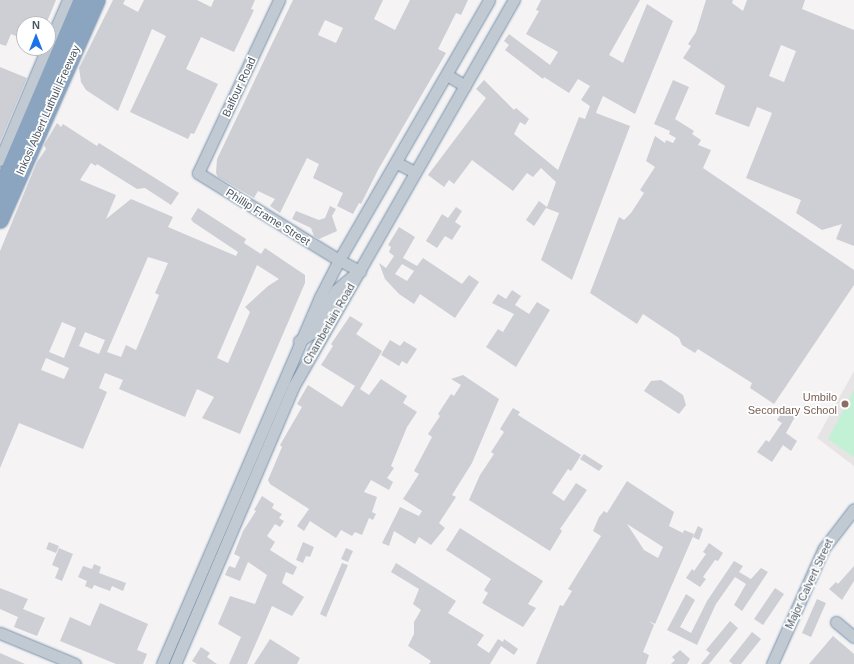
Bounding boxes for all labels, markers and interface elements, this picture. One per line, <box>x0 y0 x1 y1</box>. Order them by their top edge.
north arrow <box>16 16 56 56</box>
text: N <box>32 19 40 31</box>
street label: Inkosi Albert Luthuli Freeway <box>13 43 83 177</box>
street label: Balfour Road <box>219 55 259 119</box>
street label: Phillip Frame Street <box>224 186 312 248</box>
street label: Chamberlain Road <box>300 281 358 367</box>
place label: Umbilo Secondary School <box>748 391 837 417</box>
marker: Umbilo Secondary School <box>840 399 850 409</box>
street label: Major Calvert Street <box>782 537 836 631</box>

